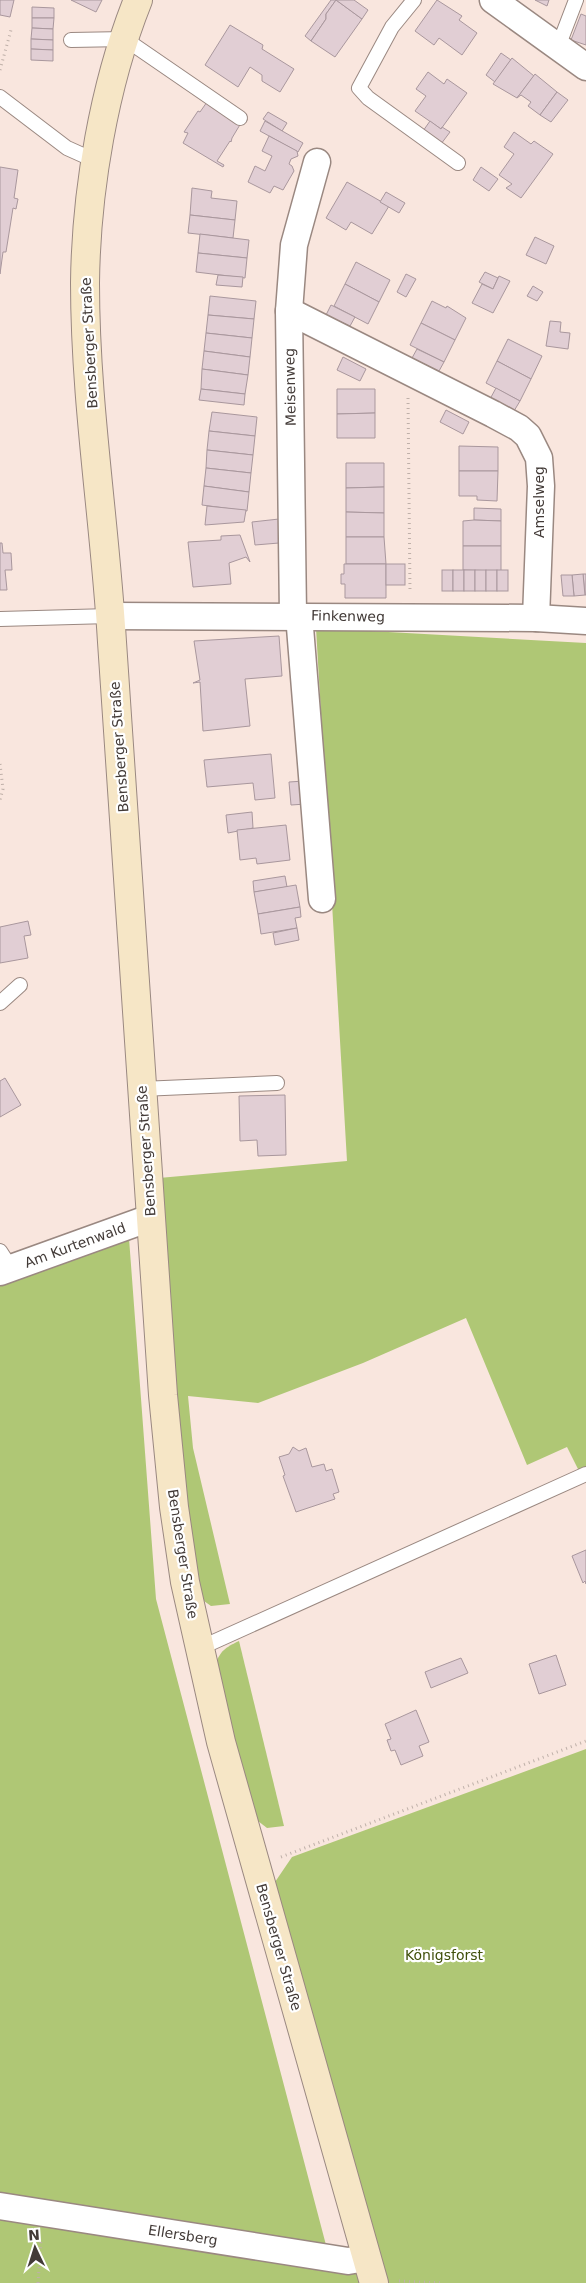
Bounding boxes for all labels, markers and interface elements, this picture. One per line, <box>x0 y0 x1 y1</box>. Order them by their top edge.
street label: Bensberger Straße <box>78 277 100 409</box>
street label: Meisenweg <box>281 348 299 426</box>
street label: Amselweg <box>531 466 547 538</box>
street label: Finkenweg <box>311 607 385 625</box>
street label: Bensberger Straße <box>106 681 132 813</box>
street label: Bensberger Straße <box>133 1085 159 1217</box>
street label: Am Kurtenwald <box>22 1219 128 1271</box>
street label: Bensberger Straße <box>165 1488 201 1620</box>
street label: Bensberger Straße <box>253 1882 305 2012</box>
park label: Königsforst <box>405 1947 484 1963</box>
street label: Ellersberg <box>147 2222 219 2248</box>
north arrow <box>10 2223 60 2273</box>
text: N <box>28 2227 40 2243</box>

